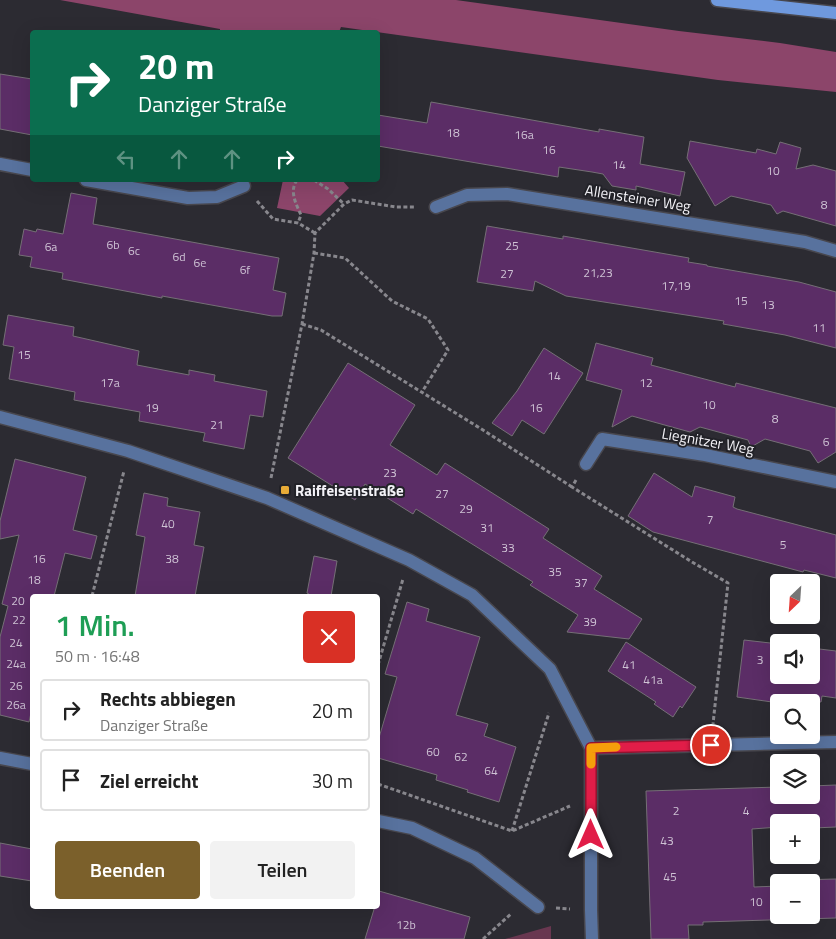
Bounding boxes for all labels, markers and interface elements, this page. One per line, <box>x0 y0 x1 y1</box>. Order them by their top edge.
text: 20 m <box>138 39 214 93</box>
icon: right <box>55 50 120 115</box>
text: Danziger Straße <box>138 87 287 121</box>
house number: 18 <box>446 123 460 142</box>
house number: 16a <box>514 125 534 144</box>
house number: 16 <box>542 140 556 159</box>
icon: left <box>112 145 140 173</box>
icon: ahead <box>165 145 193 173</box>
icon: ahead <box>218 145 246 173</box>
icon: right <box>271 145 299 173</box>
house number: 14 <box>612 155 626 174</box>
house number: 10 <box>766 161 780 180</box>
street label: Allensteiner Weg <box>583 178 693 218</box>
house number: 8 <box>821 195 828 214</box>
house number: 6b <box>106 235 120 254</box>
house number: 25 <box>505 236 519 255</box>
house number: 6a <box>45 237 57 256</box>
house number: 6c <box>128 241 140 260</box>
house number: 6d <box>172 247 186 266</box>
house number: 6e <box>194 253 206 272</box>
house number: 6f <box>240 260 250 279</box>
house number: 21,23 <box>583 263 613 282</box>
house number: 27 <box>500 264 514 283</box>
house number: 17,19 <box>661 276 691 295</box>
house number: 15 <box>734 291 748 310</box>
house number: 13 <box>761 295 775 314</box>
house number: 11 <box>812 318 826 337</box>
house number: 15 <box>17 345 31 364</box>
house number: 14 <box>547 366 561 385</box>
house number: 17a <box>100 373 120 392</box>
house number: 12 <box>639 373 653 392</box>
house number: 10 <box>702 395 716 414</box>
house number: 19 <box>145 398 159 417</box>
house number: 16 <box>529 398 543 417</box>
house number: 8 <box>772 409 779 428</box>
house number: 21 <box>210 415 224 434</box>
street label: Liegnitzer Weg <box>660 422 756 460</box>
house number: 6 <box>823 432 830 451</box>
house number: 23 <box>383 463 397 482</box>
place label: Raiffeisenstraße <box>295 479 404 502</box>
marker: Raiffeisenstraße <box>279 484 291 496</box>
house number: 27 <box>435 484 449 503</box>
house number: 29 <box>459 499 473 518</box>
house number: 7 <box>707 510 713 529</box>
house number: 40 <box>161 514 175 533</box>
house number: 31 <box>480 518 494 537</box>
house number: 5 <box>780 535 787 554</box>
house number: 33 <box>501 538 515 557</box>
house number: 16 <box>32 549 46 568</box>
house number: 38 <box>165 549 179 568</box>
house number: 35 <box>548 562 562 581</box>
house number: 18 <box>27 570 41 589</box>
house number: 37 <box>574 573 588 592</box>
north arrow <box>770 574 820 624</box>
map controls <box>770 574 820 924</box>
house number: 20 <box>11 591 25 610</box>
text: 1 Min. <box>55 602 135 648</box>
house number: 22 <box>12 610 26 629</box>
button: close <box>303 611 355 663</box>
house number: 39 <box>583 612 597 631</box>
house number: 24 <box>9 633 23 652</box>
button: sound <box>770 634 820 684</box>
text: 50 m · 16:48 <box>55 644 140 668</box>
house number: 3 <box>757 650 763 669</box>
house number: 24a <box>6 654 26 673</box>
house number: 41 <box>622 655 636 674</box>
house number: 41a <box>643 670 663 689</box>
house number: 26 <box>9 676 23 695</box>
text: Rechts abbiegen <box>100 684 236 713</box>
button: search <box>770 694 820 744</box>
house number: 26a <box>6 695 26 714</box>
icon: right <box>57 696 85 724</box>
text: 20 m <box>312 696 353 725</box>
text: Danziger Straße <box>100 713 208 737</box>
pin <box>690 724 732 766</box>
icon: arrive <box>697 731 725 759</box>
house number: 60 <box>426 742 440 761</box>
house number: 62 <box>454 747 468 766</box>
button: layers <box>770 754 820 804</box>
house number: 64 <box>484 761 498 780</box>
icon: arrive <box>57 766 85 794</box>
text: Ziel erreicht <box>100 766 198 795</box>
text: 30 m <box>312 766 353 795</box>
house number: 2 <box>673 801 679 820</box>
house number: 4 <box>743 801 750 820</box>
position arrow <box>564 808 616 860</box>
button: + <box>770 814 820 864</box>
house number: 43 <box>660 831 674 850</box>
button: Beenden <box>55 841 200 899</box>
button: Teilen <box>210 841 355 899</box>
house number: 45 <box>663 867 677 886</box>
button: − <box>770 874 820 924</box>
house number: 10 <box>749 892 763 911</box>
house number: 12b <box>396 915 416 934</box>

